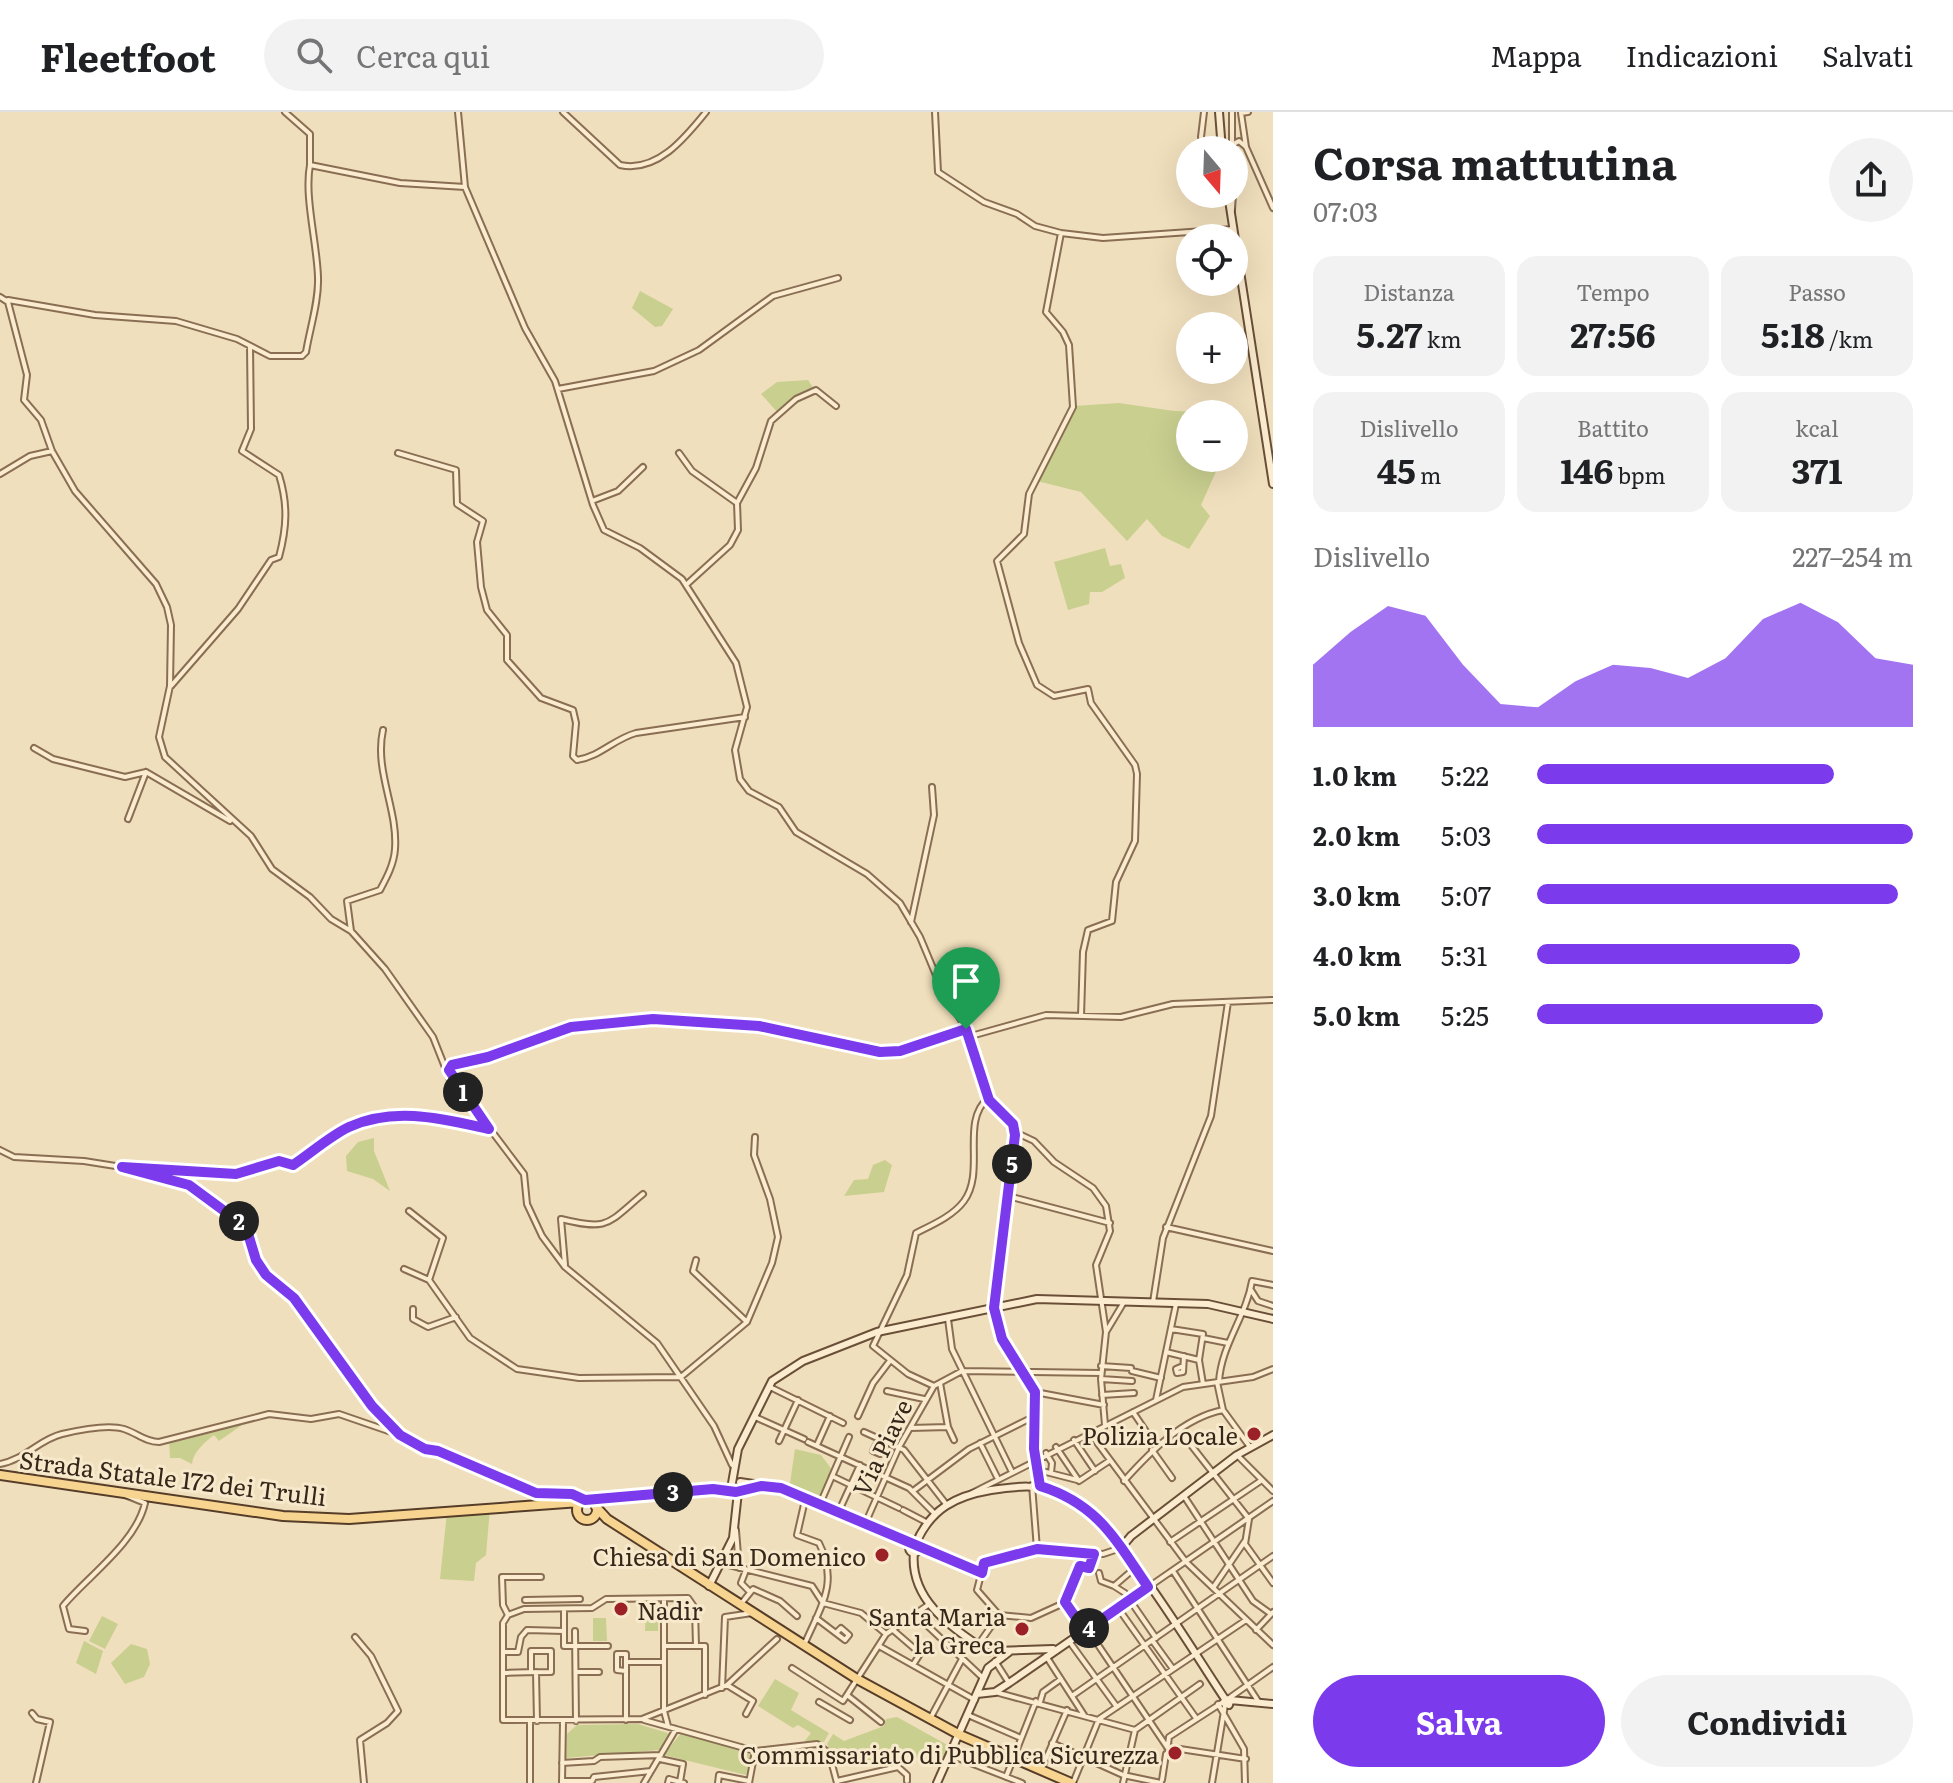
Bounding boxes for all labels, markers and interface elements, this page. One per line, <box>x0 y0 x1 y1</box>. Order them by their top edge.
search box <box>264 19 824 91</box>
text: Fleetfoot <box>40 27 216 84</box>
icon: search <box>292 33 336 77</box>
text: Cerca qui <box>356 33 490 77</box>
text: Mappa <box>1490 34 1582 76</box>
text: Indicazioni <box>1626 34 1778 76</box>
text: Salvati <box>1822 34 1913 76</box>
text: Corsa mattutina <box>1313 128 1677 194</box>
north arrow <box>1176 136 1248 208</box>
map controls <box>1176 136 1248 472</box>
button: share <box>1829 138 1913 222</box>
text: 07:03 <box>1313 191 1378 230</box>
button: locate <box>1176 224 1248 296</box>
text: Distanza <box>1363 275 1455 308</box>
text: Tempo <box>1576 275 1650 308</box>
text: Passo <box>1788 275 1846 308</box>
text: 5.27 <box>1356 308 1422 358</box>
text: 27:56 <box>1570 308 1656 358</box>
text: 5:18 <box>1761 308 1825 358</box>
button: + <box>1176 312 1248 384</box>
text: km <box>1422 322 1462 355</box>
text: /km <box>1825 322 1873 355</box>
button: − <box>1176 400 1248 472</box>
text: Dislivello <box>1359 411 1459 444</box>
text: Battito <box>1577 411 1649 444</box>
text: kcal <box>1795 411 1839 444</box>
text: 45 <box>1377 444 1416 494</box>
text: 146 <box>1560 444 1613 494</box>
text: 371 <box>1791 444 1843 494</box>
text: m <box>1416 458 1441 491</box>
text: bpm <box>1613 458 1666 491</box>
text: Dislivello <box>1313 536 1430 575</box>
text: 227–254 m <box>1792 536 1913 575</box>
text: 1.0 km <box>1313 755 1397 794</box>
text: 5:22 <box>1441 755 1489 794</box>
text: 2.0 km <box>1313 815 1400 854</box>
text: 5:03 <box>1441 815 1492 854</box>
text: 3.0 km <box>1313 875 1401 914</box>
text: 5:07 <box>1441 875 1491 914</box>
text: 4.0 km <box>1313 935 1402 974</box>
text: 5:31 <box>1441 935 1487 974</box>
pin <box>932 947 1000 1029</box>
icon: arrive <box>944 959 988 1003</box>
text: 5.0 km <box>1313 995 1400 1034</box>
text: 5:25 <box>1441 995 1489 1034</box>
pin: 1 <box>443 1072 483 1112</box>
text: 1 <box>458 1075 468 1108</box>
pin: 5 <box>992 1144 1032 1184</box>
text: 5 <box>1006 1147 1018 1180</box>
pin: 2 <box>219 1201 259 1241</box>
text: 2 <box>233 1204 245 1237</box>
street label: Via Piave <box>843 1393 919 1501</box>
place label: Polizia Locale <box>1082 1417 1238 1452</box>
marker: Polizia Locale <box>1245 1425 1263 1443</box>
street label: Strada Statale 172 dei Trulli <box>18 1441 328 1513</box>
pin: 3 <box>653 1472 693 1512</box>
text: 3 <box>667 1475 679 1508</box>
place label: Chiesa di San Domenico <box>593 1538 866 1573</box>
marker: Chiesa di San Domenico <box>873 1546 891 1564</box>
place label: Nadir <box>637 1592 703 1627</box>
place label: Santa Maria la Greca <box>868 1598 1006 1661</box>
marker: Nadir <box>612 1600 630 1618</box>
pin: 4 <box>1069 1608 1109 1648</box>
text: 4 <box>1082 1611 1096 1644</box>
marker: Santa Maria la Greca <box>1013 1620 1031 1638</box>
button: Salva <box>1313 1675 1605 1767</box>
button: Condividi <box>1621 1675 1913 1767</box>
place label: Commissariato di Pubblica Sicurezza <box>740 1736 1159 1771</box>
marker: Commissariato di Pubblica Sicurezza <box>1166 1744 1184 1762</box>

